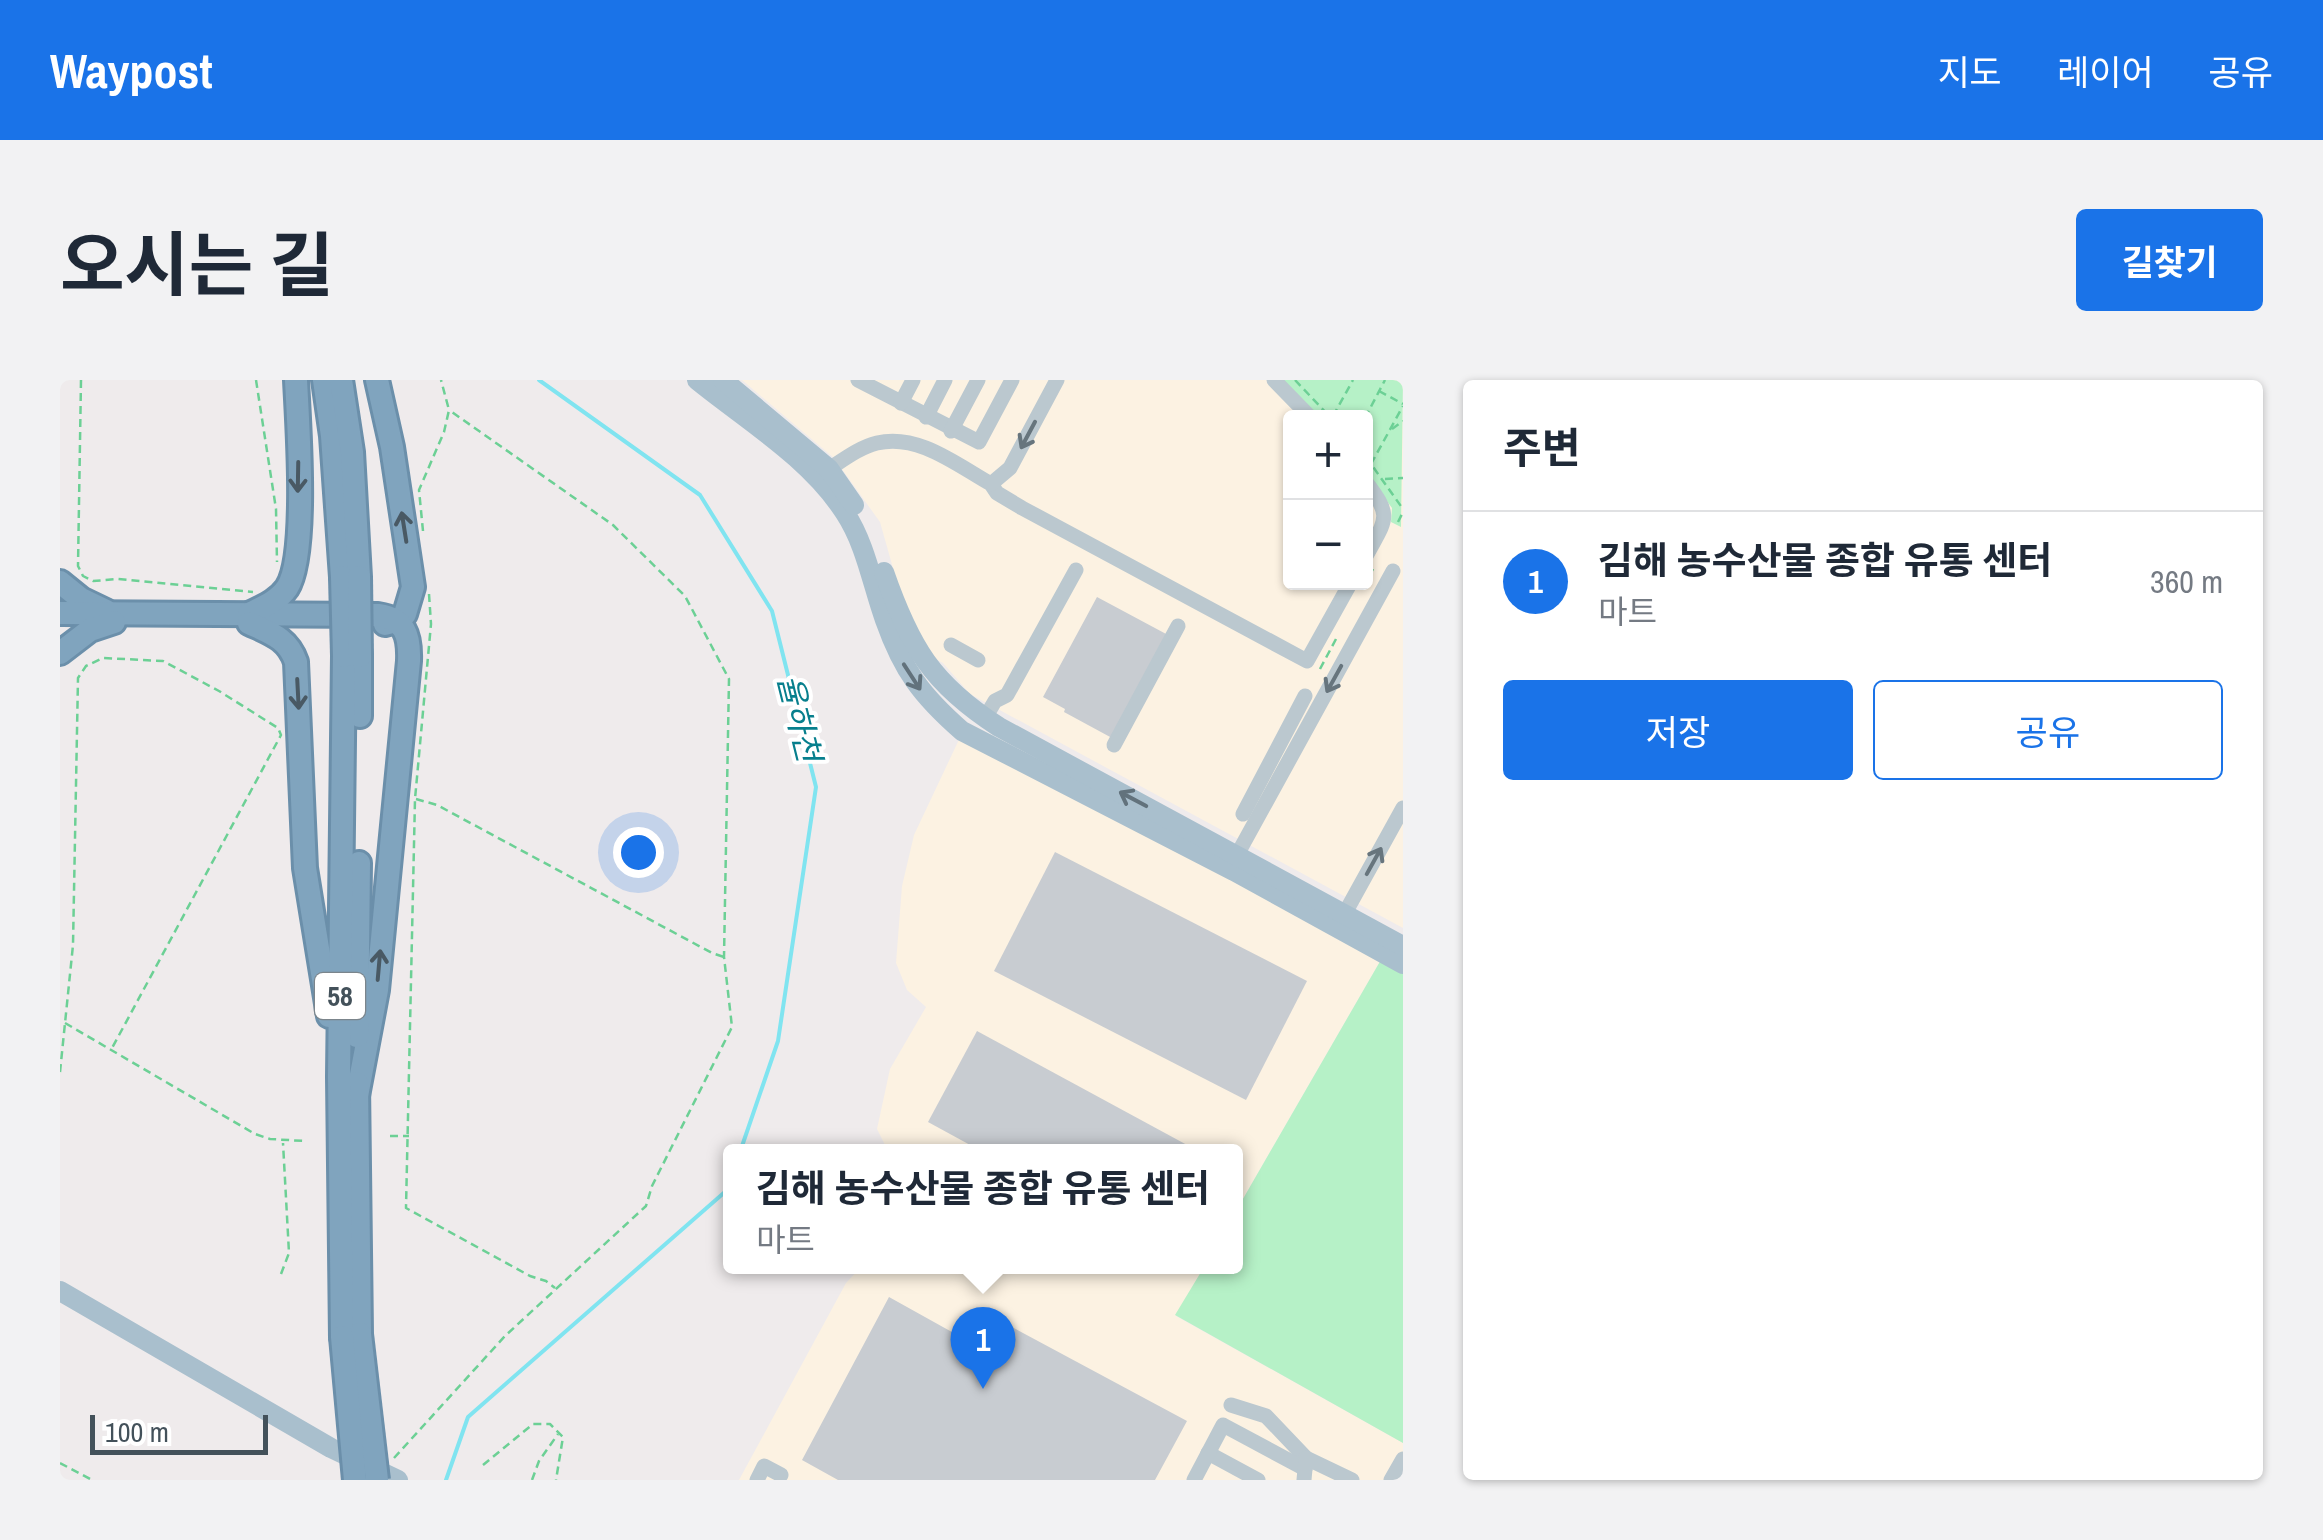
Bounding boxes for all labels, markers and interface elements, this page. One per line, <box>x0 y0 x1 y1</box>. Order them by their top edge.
text: Waypost <box>50 38 213 103</box>
text: 지도 <box>1938 49 2002 96</box>
text: 레이어 <box>2057 49 2154 96</box>
text: 공유 <box>2209 49 2273 96</box>
button: 길찾기 <box>2076 209 2263 311</box>
text: 오시는 길 <box>60 218 334 312</box>
map controls <box>1283 410 1373 590</box>
button: + <box>1283 410 1373 500</box>
one-way arrow <box>1018 419 1037 449</box>
text: 주변 <box>1503 420 1580 476</box>
one-way arrow <box>289 461 308 493</box>
button: − <box>1283 500 1373 590</box>
one-way arrow <box>394 511 412 544</box>
text: 김해 농수산물 종합 유통 센터 <box>1598 535 2052 586</box>
text: 1 <box>1528 560 1543 603</box>
text: 360 m <box>2150 560 2223 603</box>
text: 마트 <box>1598 590 1657 633</box>
one-way arrow <box>901 662 922 690</box>
one-way arrow <box>1323 663 1343 693</box>
water label: 율하천 <box>768 670 832 769</box>
one-way arrow <box>289 678 308 710</box>
button: 저장 <box>1503 680 1853 780</box>
button: 공유 <box>1873 680 2223 780</box>
one-way arrow <box>1118 789 1148 808</box>
your location <box>613 827 664 878</box>
one-way arrow <box>1364 846 1384 876</box>
one-way arrow <box>370 950 389 982</box>
road number: 58 <box>315 973 365 1019</box>
popup <box>723 1144 1243 1274</box>
text: 김해 농수산물 종합 유통 센터 <box>756 1163 1210 1214</box>
text: 마트 <box>756 1218 815 1261</box>
pin: 1 <box>950 1306 1016 1389</box>
scale bar <box>90 1410 268 1454</box>
text: 100 m <box>105 1413 169 1451</box>

